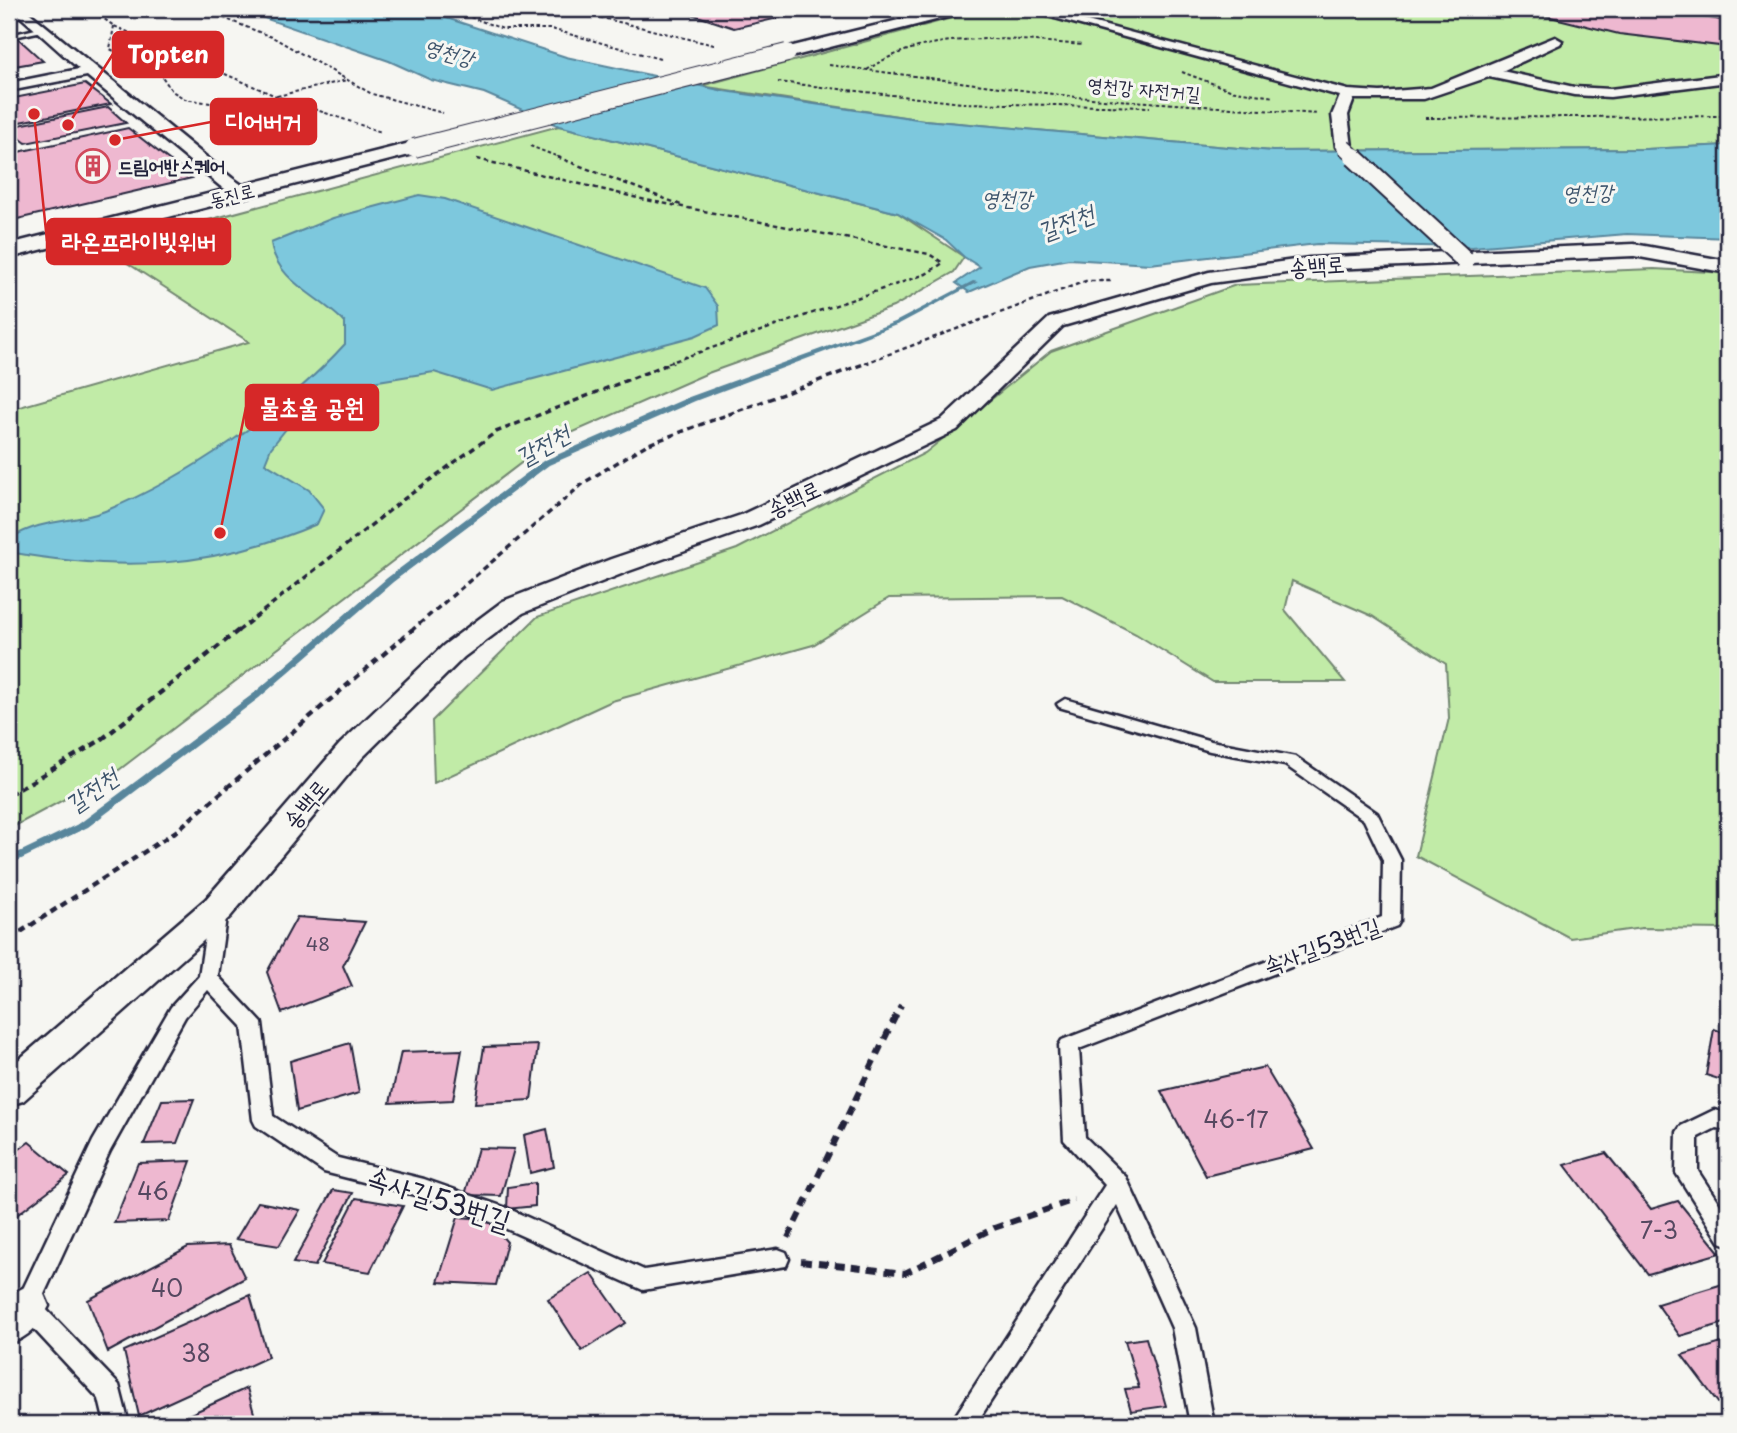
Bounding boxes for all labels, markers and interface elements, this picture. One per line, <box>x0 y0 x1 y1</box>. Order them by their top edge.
water label: 영천강 <box>421 29 480 74</box>
callout: Topten <box>113 32 223 77</box>
text: Topten <box>127 35 209 71</box>
street label: 영천강 자전거길 <box>1086 69 1202 107</box>
callout: 디어버거 <box>211 99 316 144</box>
text: 디어버거 <box>224 102 302 138</box>
building icon: 드림어반스퀘어 <box>74 147 112 185</box>
place label: 드림어반스퀘어 <box>118 151 225 179</box>
street label: 동진로 <box>206 175 257 213</box>
water label: 영천강 <box>1562 175 1616 207</box>
water label: 영천강 <box>982 181 1034 213</box>
water label: 갈전천 <box>1032 193 1101 248</box>
callout: 라온프라이빗위버 <box>47 219 230 264</box>
text: 라온프라이빗위버 <box>62 222 216 258</box>
street label: 송백로 <box>1288 245 1346 284</box>
callout: 물초울 공원 <box>246 385 378 430</box>
text: 물초울 공원 <box>260 388 364 424</box>
water label: 갈전천 <box>508 413 578 474</box>
street label: 송백로 <box>761 470 826 525</box>
water label: 갈전천 <box>57 756 127 821</box>
street label: 송백로 <box>274 771 336 836</box>
street label: 속사길53번길 <box>1258 907 1385 982</box>
house number: 48 <box>306 929 330 957</box>
house number: 46-17 <box>1204 1101 1269 1136</box>
street label: 속사길53번길 <box>362 1154 517 1241</box>
house number: 46 <box>137 1173 169 1208</box>
house number: 7-3 <box>1640 1212 1678 1247</box>
house number: 40 <box>151 1270 183 1305</box>
house number: 38 <box>181 1335 211 1370</box>

